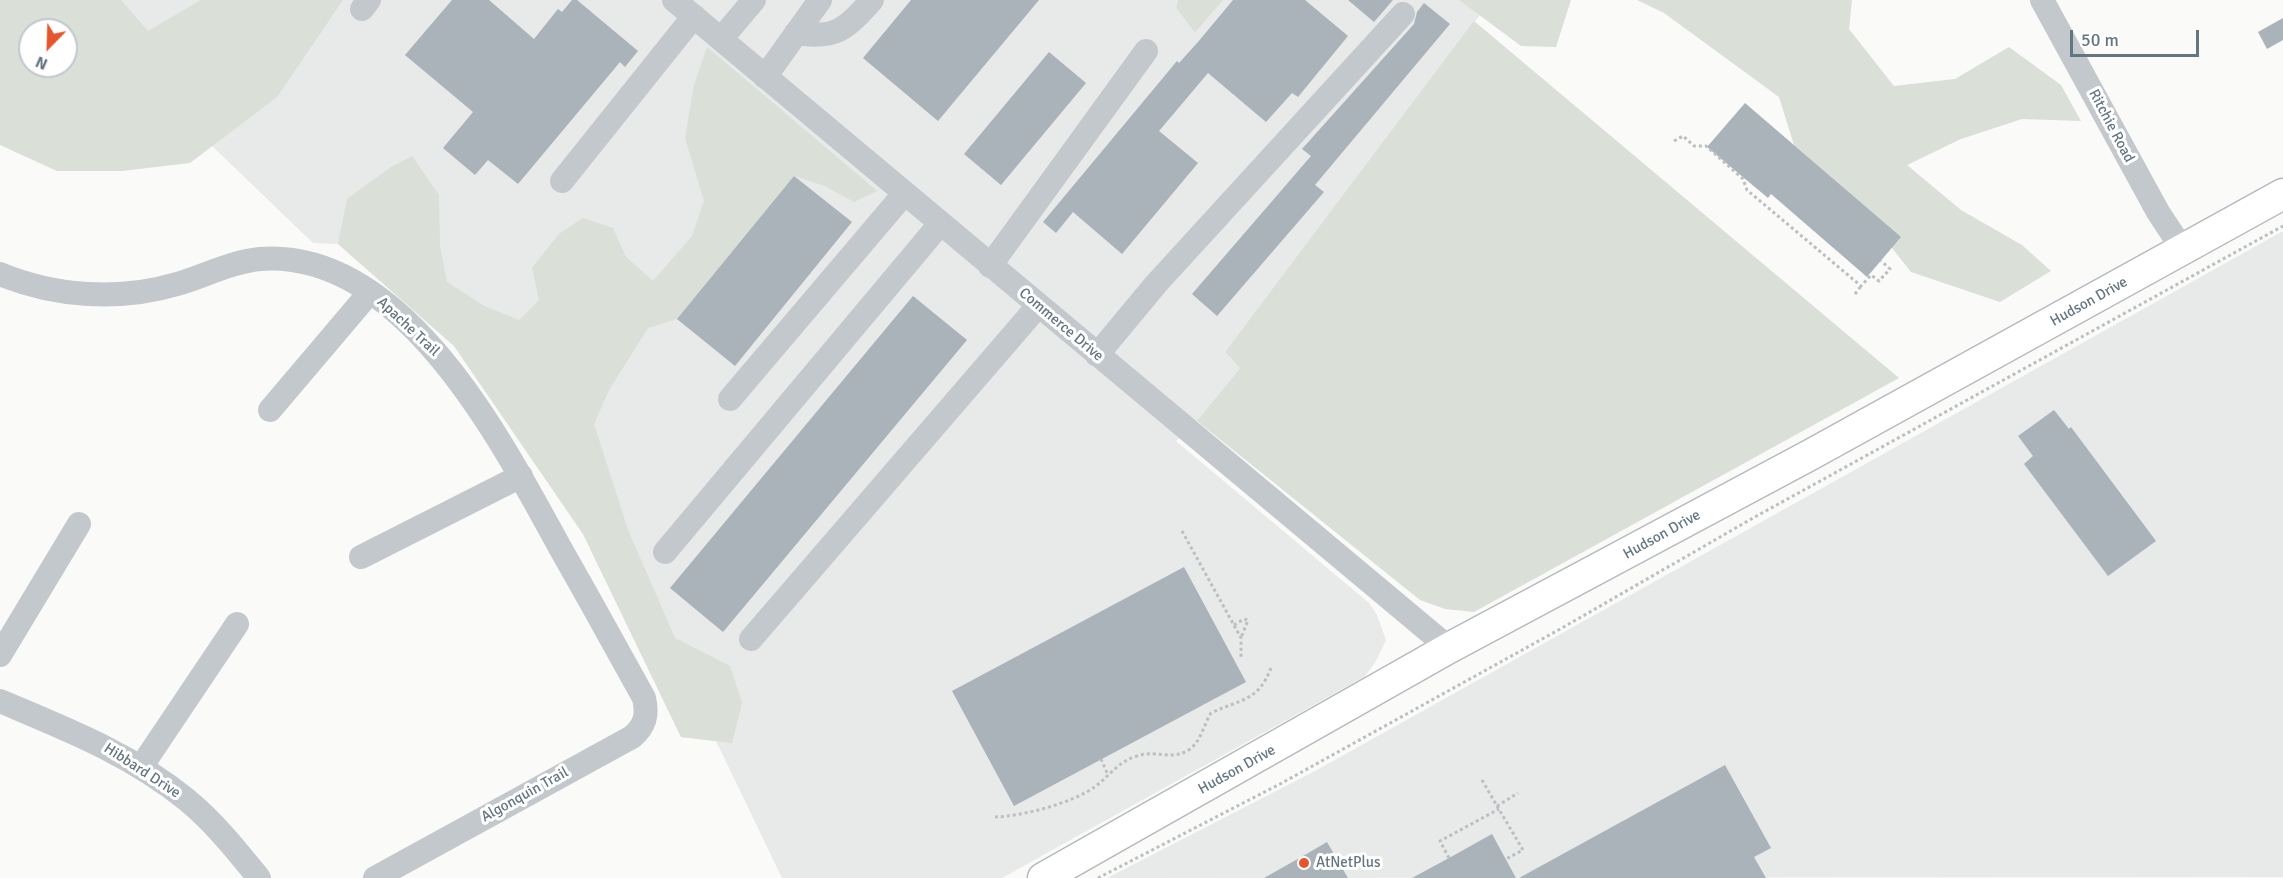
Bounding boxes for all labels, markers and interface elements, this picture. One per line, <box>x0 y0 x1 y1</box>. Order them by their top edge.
north arrow <box>18 18 78 78</box>
scale bar <box>2073 18 2202 56</box>
text: 50 m <box>2081 29 2119 51</box>
text: N <box>33 51 51 74</box>
street label: Ritchie Road <box>2084 86 2138 166</box>
street label: Hudson Drive <box>2047 273 2131 331</box>
street label: Commerce Drive <box>1015 284 1107 366</box>
street label: Apache Trail <box>373 294 443 360</box>
street label: Hudson Drive <box>1620 506 1704 564</box>
street label: Hibbard Drive <box>100 740 184 802</box>
street label: Hudson Drive <box>1195 741 1279 799</box>
street label: Algonquin Trail <box>478 764 572 826</box>
place label: AtNetPlus <box>1316 854 1381 872</box>
marker: AtNetPlus <box>1297 856 1311 870</box>

